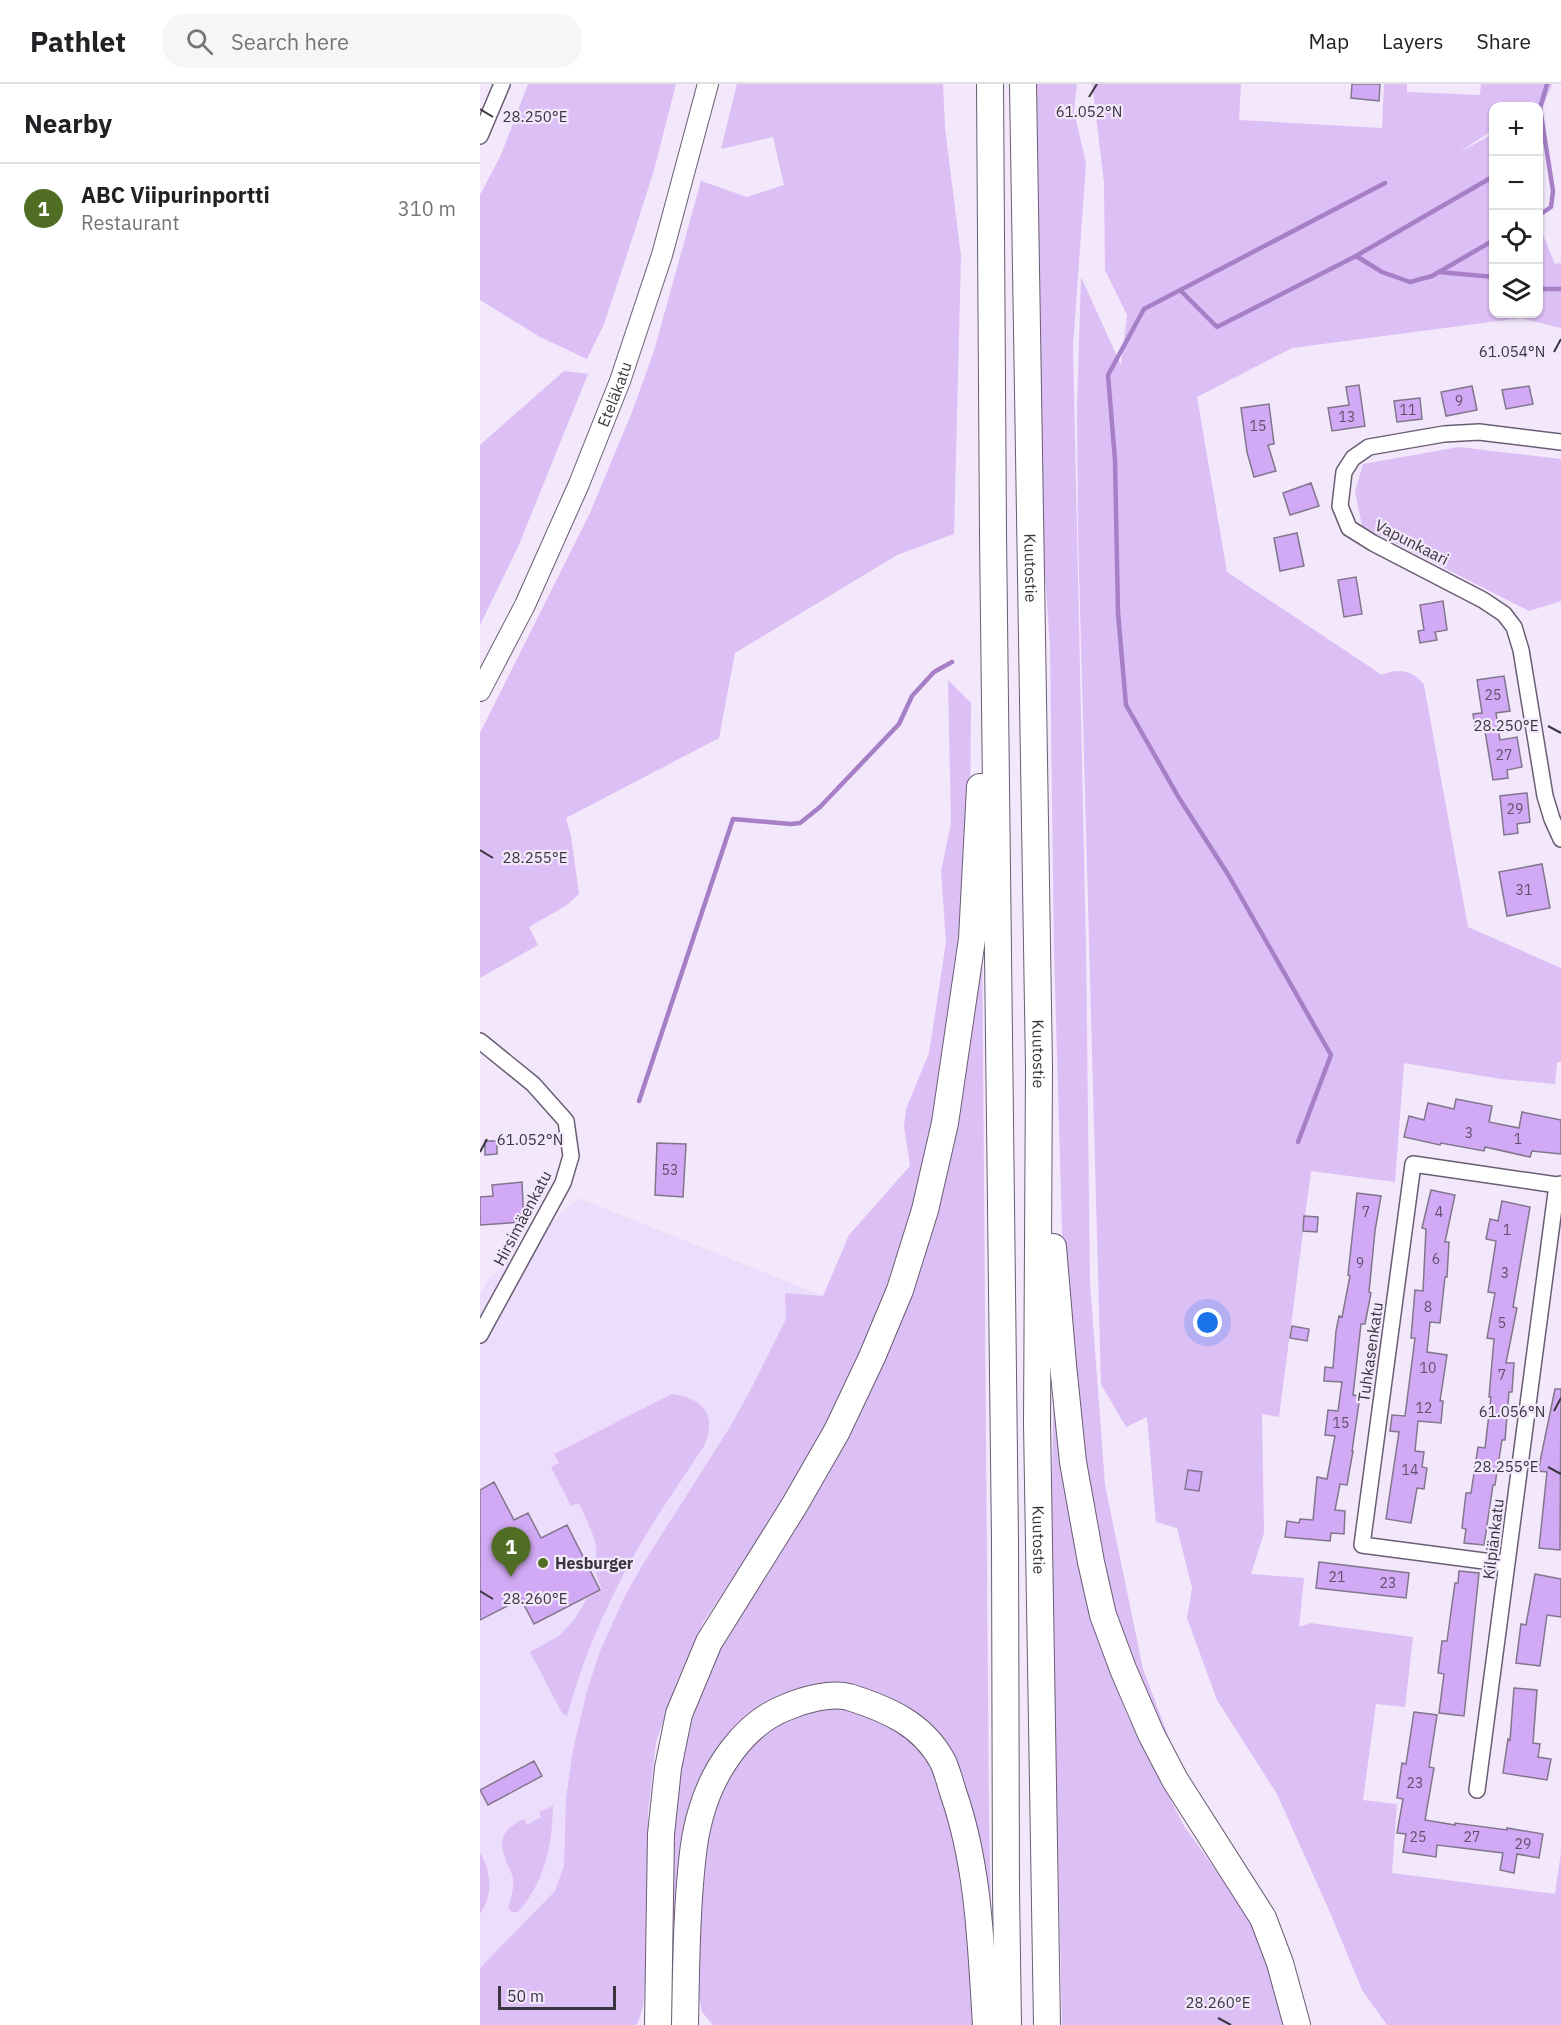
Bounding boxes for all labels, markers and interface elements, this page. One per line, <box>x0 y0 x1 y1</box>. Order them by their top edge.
search box <box>162 14 582 68</box>
text: Pathlet <box>30 23 126 60</box>
icon: search <box>183 25 216 58</box>
text: Search here <box>231 27 349 56</box>
text: Map <box>1309 27 1349 55</box>
text: Layers <box>1382 27 1444 55</box>
text: Share <box>1477 27 1531 55</box>
text: 61.052°N <box>1056 102 1122 121</box>
map controls <box>1489 102 1543 318</box>
button: + <box>1489 102 1543 156</box>
text: Nearby <box>24 106 112 140</box>
text: 28.250°E <box>503 107 567 126</box>
button: − <box>1489 156 1543 210</box>
text: ABC Viipurinportti <box>81 180 270 209</box>
text: 1 <box>38 195 50 222</box>
text: 310 m <box>398 195 456 222</box>
text: Restaurant <box>81 209 179 236</box>
button: locate <box>1489 210 1543 264</box>
button: layers <box>1489 264 1543 318</box>
text: 61.054°N <box>1479 342 1545 361</box>
street label: Eteläkatu <box>593 359 636 430</box>
house number: 9 <box>1455 392 1463 410</box>
house number: 11 <box>1400 401 1416 419</box>
house number: 13 <box>1339 408 1355 426</box>
house number: 15 <box>1250 417 1266 435</box>
street label: Vapunkaari <box>1372 515 1452 569</box>
street label: Kuutostie <box>1020 533 1041 603</box>
house number: 25 <box>1485 686 1501 704</box>
text: 28.250°E <box>1474 716 1538 735</box>
house number: 27 <box>1496 746 1512 764</box>
house number: 29 <box>1507 800 1523 818</box>
text: 28.255°E <box>503 848 567 867</box>
house number: 31 <box>1516 881 1532 899</box>
street label: Kuutostie <box>1028 1019 1049 1089</box>
house number: 3 <box>1465 1124 1473 1142</box>
text: 61.052°N <box>497 1130 563 1149</box>
house number: 1 <box>1514 1130 1522 1148</box>
house number: 53 <box>662 1161 678 1179</box>
street label: Hirsimäenkatu <box>489 1167 555 1269</box>
house number: 7 <box>1362 1203 1370 1221</box>
house number: 4 <box>1435 1203 1443 1221</box>
house number: 1 <box>1503 1221 1511 1239</box>
house number: 6 <box>1432 1250 1440 1268</box>
house number: 9 <box>1356 1254 1364 1272</box>
house number: 3 <box>1501 1264 1509 1282</box>
house number: 8 <box>1424 1298 1432 1316</box>
street label: Tuhkasenkatu <box>1353 1301 1387 1403</box>
your location <box>1193 1308 1222 1337</box>
house number: 5 <box>1498 1314 1506 1332</box>
house number: 10 <box>1420 1359 1436 1377</box>
house number: 7 <box>1498 1366 1506 1384</box>
house number: 12 <box>1416 1399 1432 1417</box>
text: 61.056°N <box>1479 1402 1545 1421</box>
house number: 15 <box>1333 1414 1349 1432</box>
text: 28.255°E <box>1474 1457 1538 1476</box>
house number: 14 <box>1402 1461 1418 1479</box>
street label: Kilpiänkatu <box>1478 1498 1508 1580</box>
street label: Kuutostie <box>1028 1505 1050 1575</box>
pin: 1 <box>492 1528 531 1577</box>
place label: Hesburger <box>555 1553 634 1573</box>
marker: Hesburger <box>536 1556 550 1570</box>
house number: 21 <box>1329 1568 1345 1586</box>
house number: 23 <box>1380 1574 1396 1592</box>
text: 28.260°E <box>503 1589 567 1608</box>
house number: 23 <box>1407 1774 1423 1792</box>
house number: 25 <box>1410 1828 1426 1846</box>
house number: 27 <box>1464 1828 1480 1846</box>
house number: 29 <box>1515 1835 1531 1853</box>
scale bar <box>498 1983 616 2010</box>
text: 50 m <box>507 1986 544 2006</box>
text: 28.260°E <box>1186 1993 1250 2012</box>

